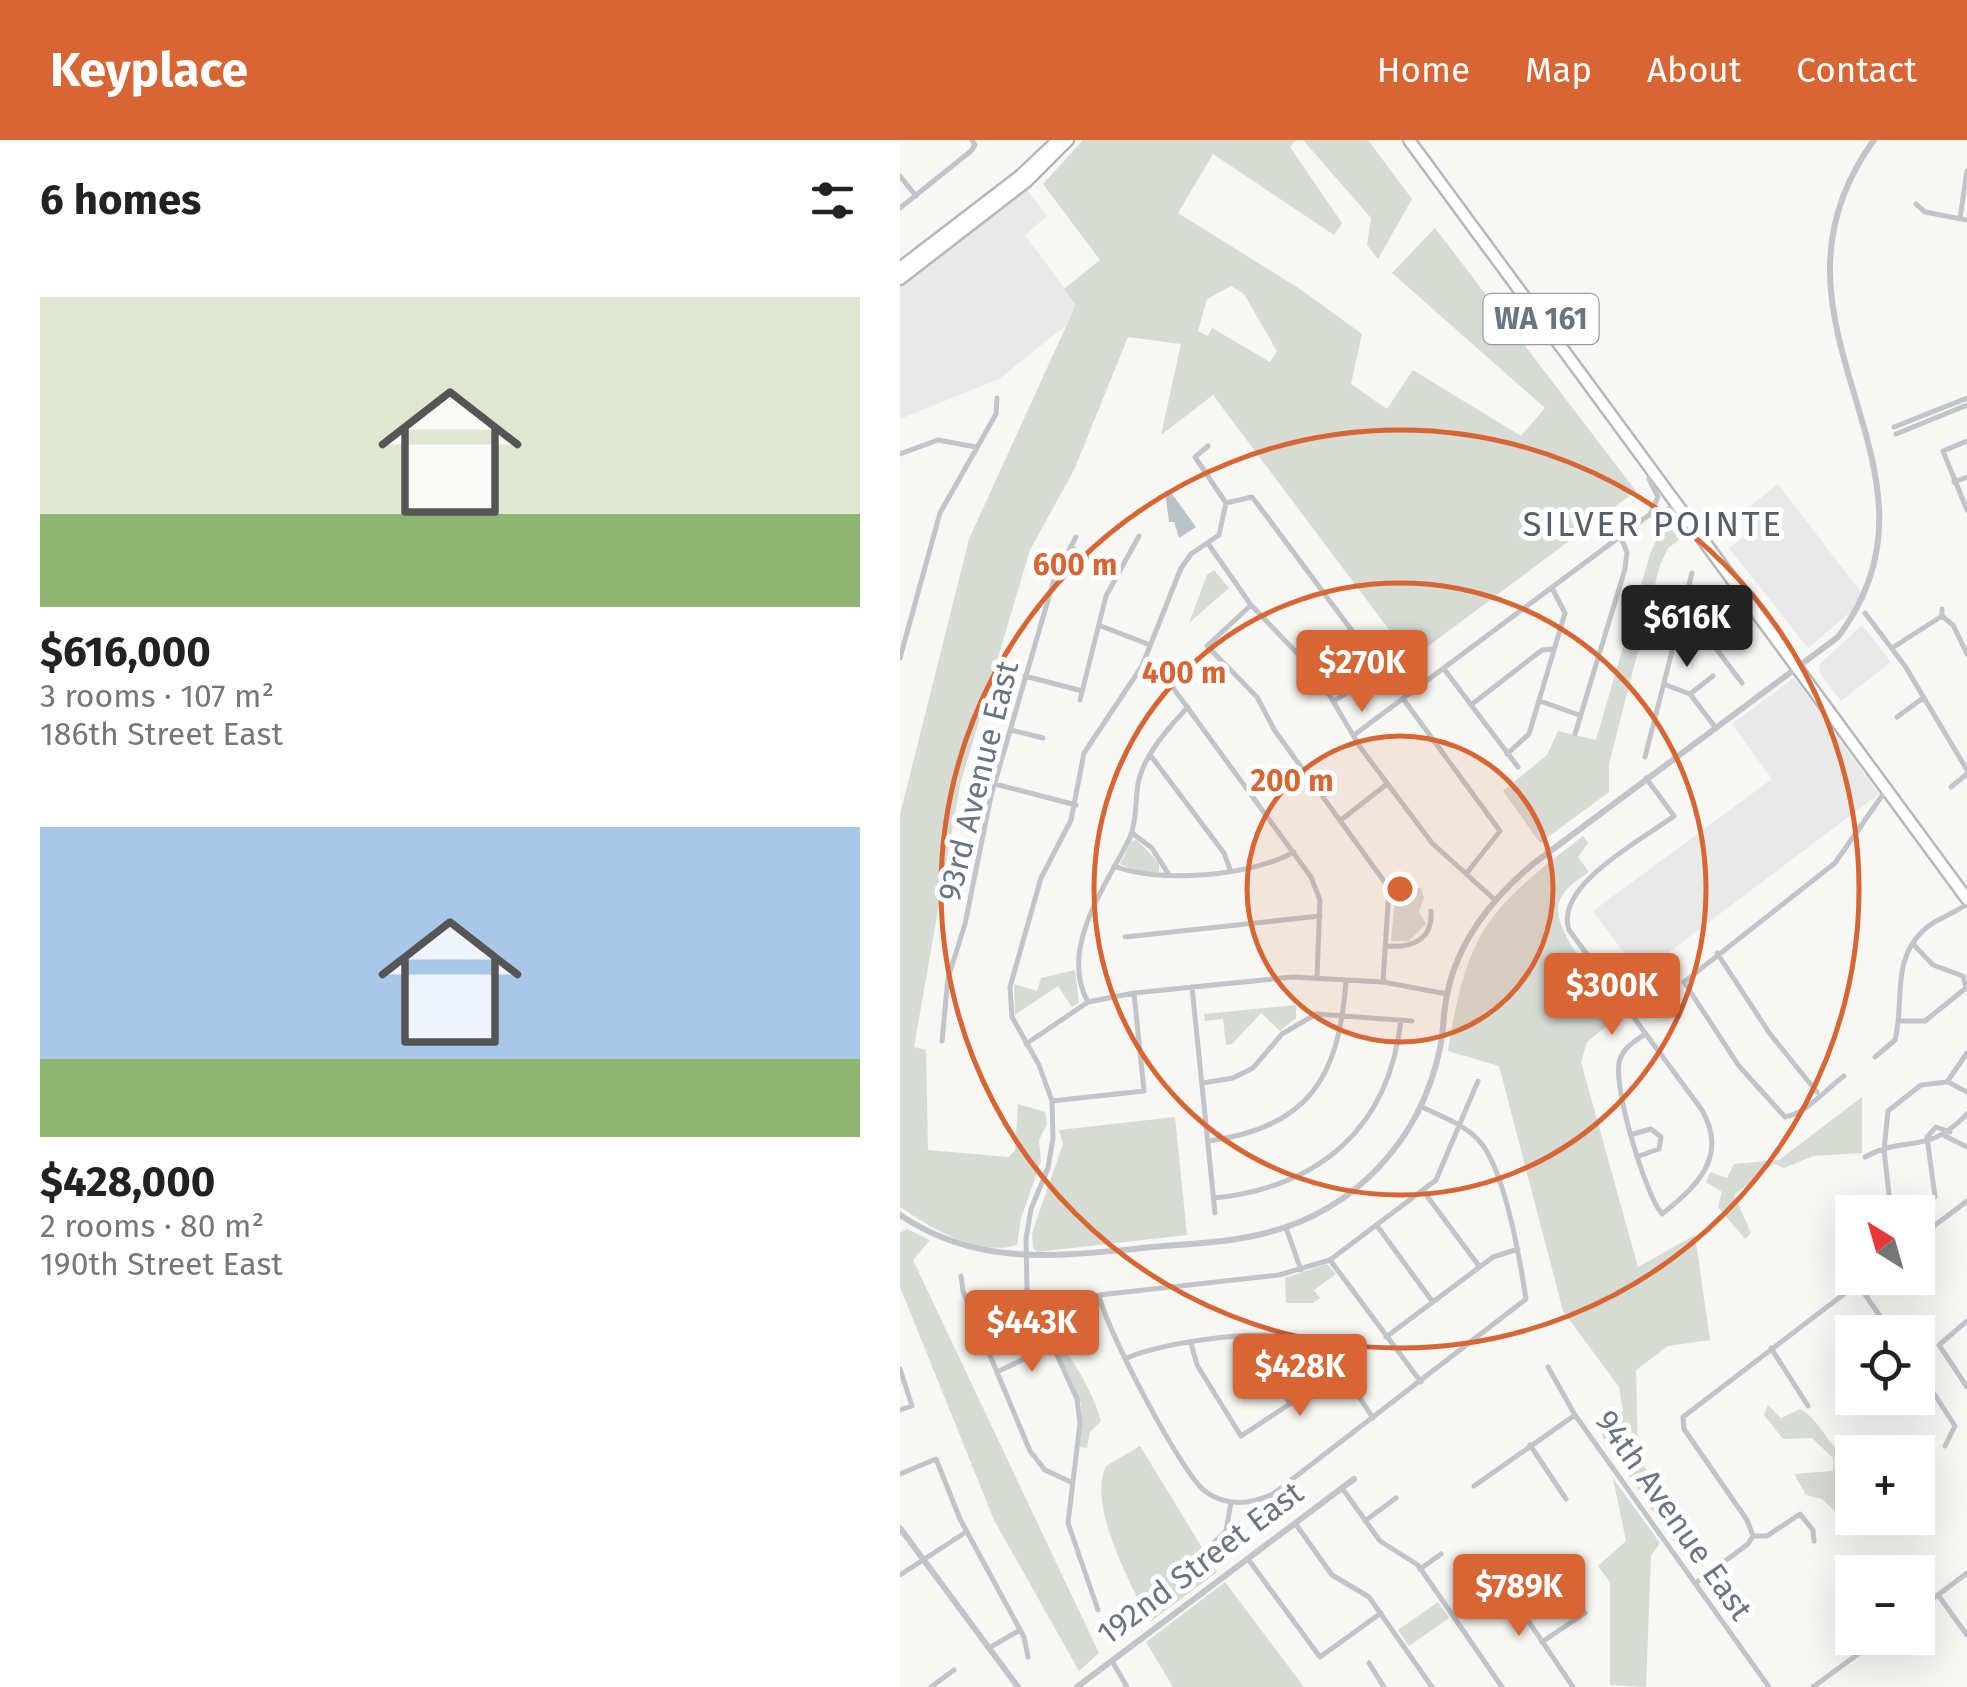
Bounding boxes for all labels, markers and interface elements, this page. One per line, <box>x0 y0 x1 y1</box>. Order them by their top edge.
text: Keyplace <box>50 41 248 99</box>
text: Home <box>1377 49 1470 91</box>
text: Map <box>1525 49 1592 91</box>
text: About <box>1647 49 1741 91</box>
text: Contact <box>1796 49 1917 91</box>
icon: filters <box>805 173 860 228</box>
text: 6 homes <box>40 175 201 225</box>
road number: WA 161 <box>1484 294 1598 344</box>
icon: home <box>360 362 540 542</box>
district label: SILVER POINTE <box>1523 503 1783 545</box>
text: 600 m <box>1033 547 1117 583</box>
pin: $616K <box>1617 585 1757 670</box>
text: $616K <box>1644 598 1730 636</box>
text: $616,000 <box>40 627 211 677</box>
pin: $270K <box>1292 630 1432 715</box>
text: $270K <box>1318 643 1406 681</box>
text: 400 m <box>1142 655 1226 691</box>
street label: 93rd Avenue East <box>930 657 1026 905</box>
text: 3 rooms · 107 m² <box>40 677 274 715</box>
text: 186th Street East <box>40 715 283 753</box>
text: 200 m <box>1250 763 1334 799</box>
centre of rings <box>1382 871 1418 907</box>
icon: home <box>360 892 540 1072</box>
pin: $300K <box>1542 953 1682 1038</box>
text: $300K <box>1566 966 1658 1004</box>
text: $428,000 <box>40 1157 215 1207</box>
north arrow <box>1835 1195 1935 1295</box>
map controls <box>1835 1195 1935 1655</box>
text: 2 rooms · 80 m² <box>40 1207 264 1245</box>
text: 190th Street East <box>40 1245 283 1283</box>
pin: $443K <box>962 1290 1102 1375</box>
text: $443K <box>987 1303 1077 1341</box>
button: locate <box>1835 1315 1935 1415</box>
pin: $428K <box>1230 1334 1370 1419</box>
text: $428K <box>1255 1347 1345 1385</box>
street label: 94th Avenue East <box>1588 1403 1761 1628</box>
button: + <box>1835 1435 1935 1535</box>
street label: 192nd Street East <box>1090 1473 1311 1653</box>
pin: $789K <box>1449 1554 1589 1639</box>
button: − <box>1835 1555 1935 1655</box>
text: $789K <box>1475 1567 1563 1605</box>

